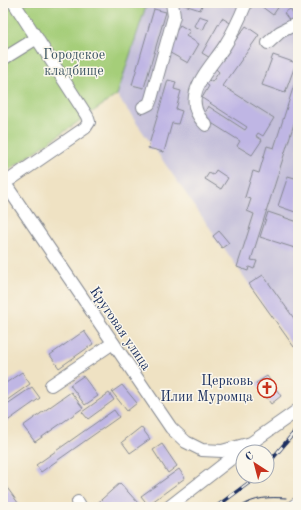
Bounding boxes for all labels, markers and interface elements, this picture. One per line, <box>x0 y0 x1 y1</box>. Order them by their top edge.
park label: Городское кладбище <box>43 48 105 78</box>
street label: Круговая улица <box>87 284 153 373</box>
place label: Церковь Илии Муромца <box>160 374 253 404</box>
church icon: Церковь Илии Муромца <box>256 377 278 399</box>
north arrow <box>235 444 275 484</box>
text: С <box>244 451 256 464</box>

